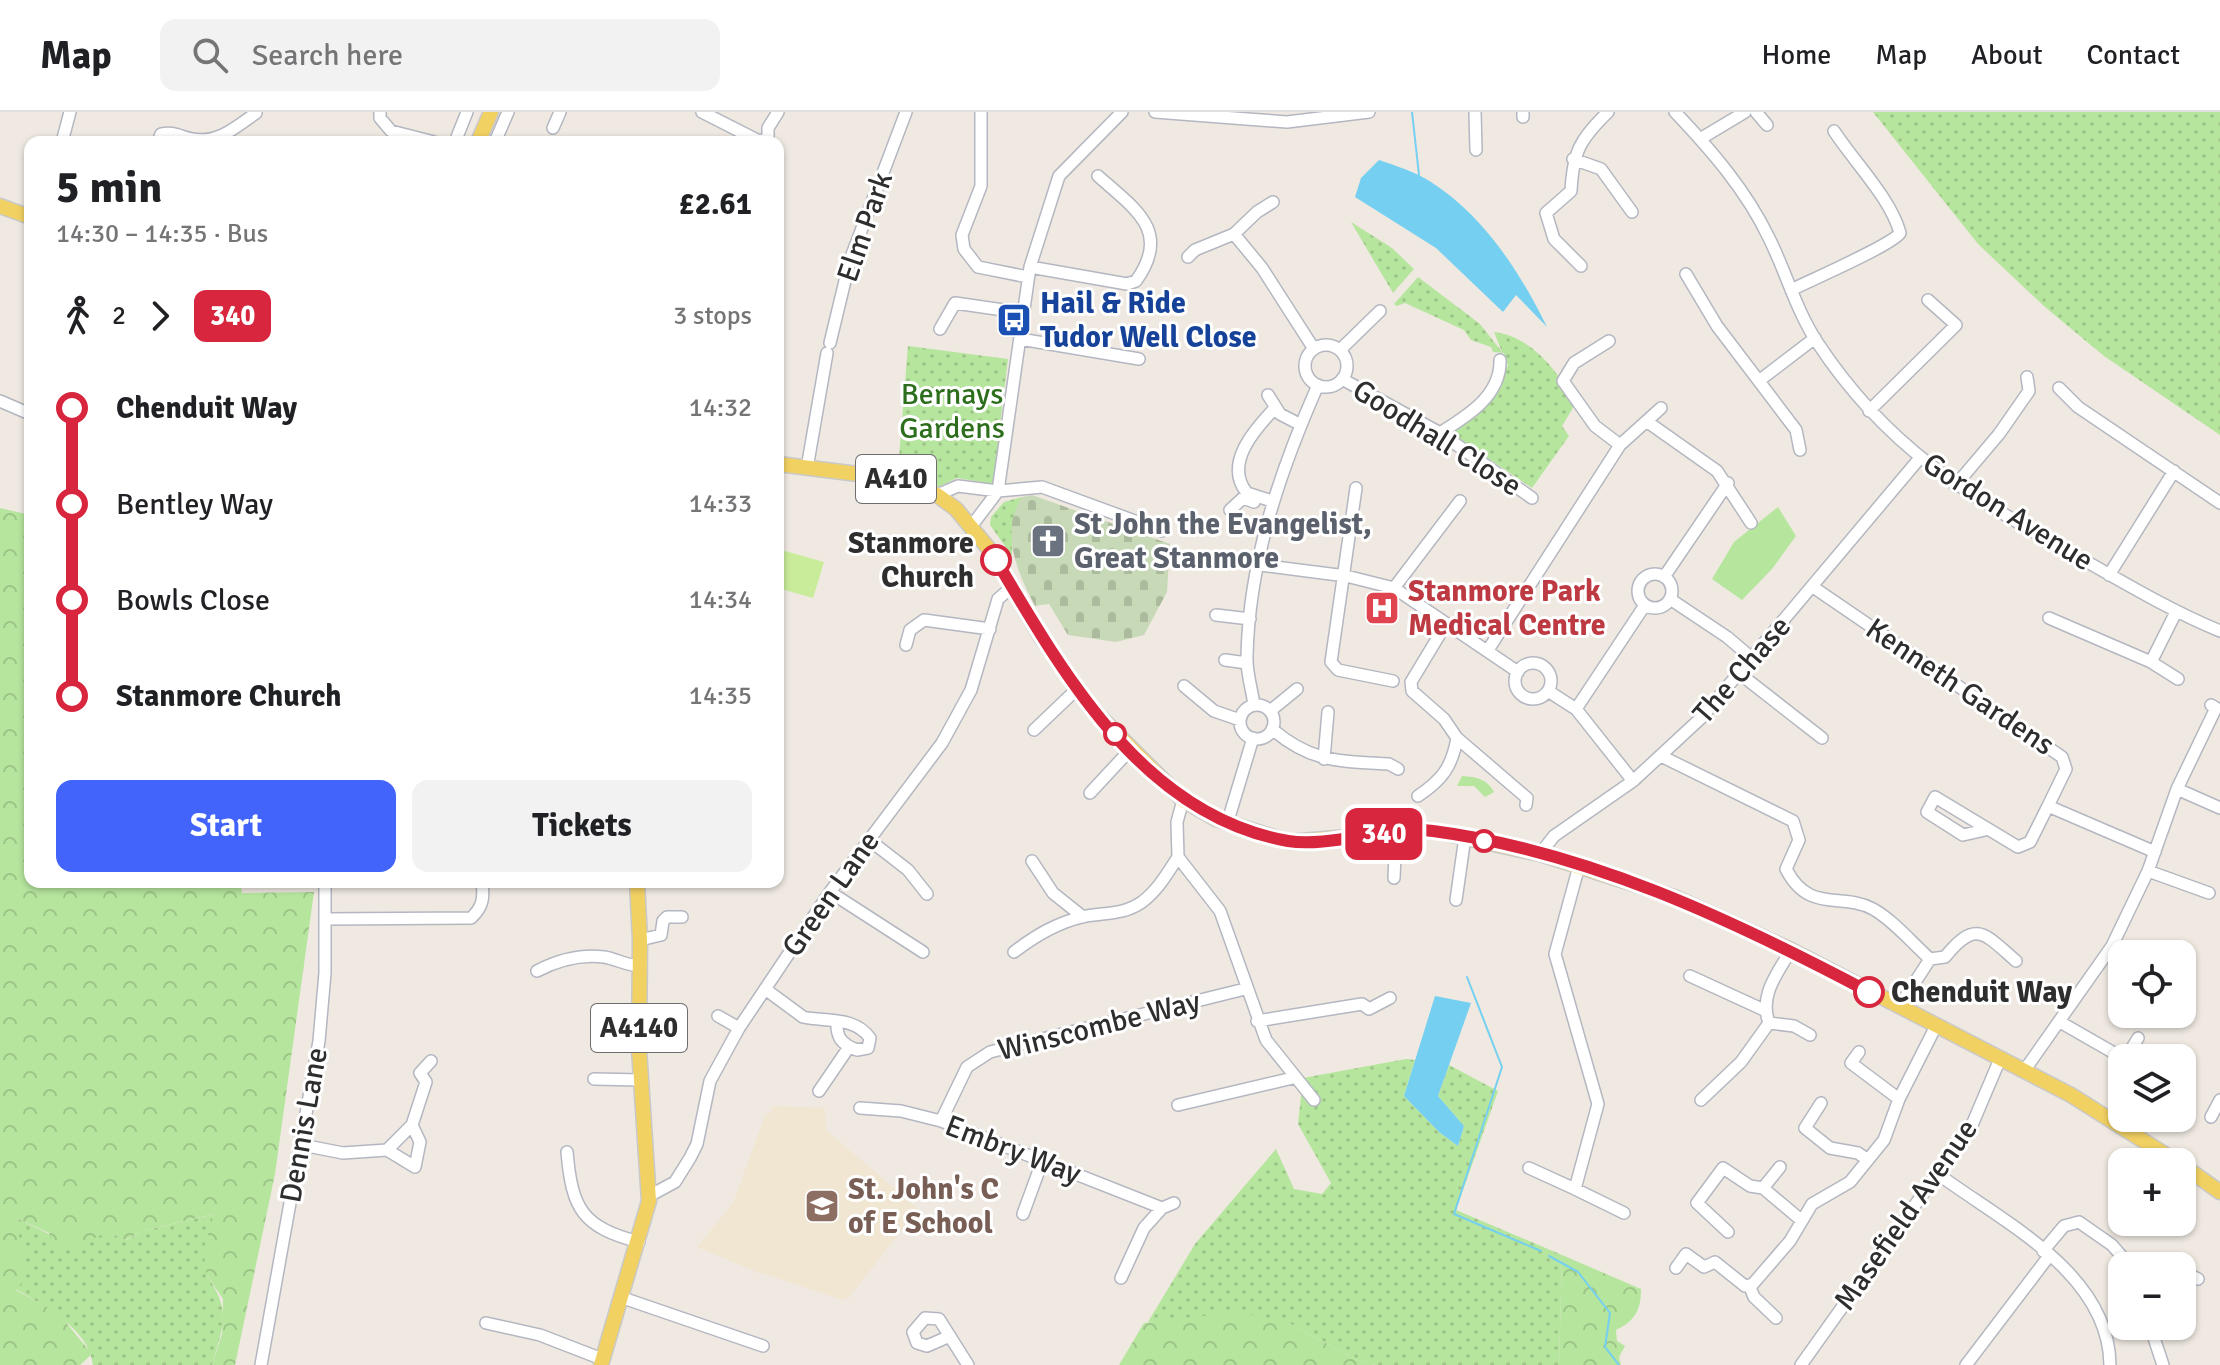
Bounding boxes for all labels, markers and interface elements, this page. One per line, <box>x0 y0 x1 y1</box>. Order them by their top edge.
search box <box>160 19 720 91</box>
text: Map <box>40 32 112 79</box>
icon: search <box>188 33 232 77</box>
text: Search here <box>252 37 403 74</box>
text: Home <box>1762 38 1831 72</box>
text: Map <box>1875 38 1927 72</box>
text: About <box>1971 38 2043 72</box>
text: Contact <box>2087 38 2180 72</box>
text: 5 min <box>56 161 162 215</box>
street label: Elm Park <box>829 167 901 287</box>
text: £2.61 <box>679 186 752 223</box>
text: 14:30 – 14:35 · Bus <box>56 218 268 250</box>
place label: Hail & Ride Tudor Well Close <box>1040 285 1257 356</box>
icon: walk <box>56 294 100 338</box>
icon: forward <box>138 294 182 338</box>
text: 340 <box>210 299 255 333</box>
text: 2 <box>112 300 126 332</box>
text: 3 stops <box>673 300 752 332</box>
bus stop icon: Hail & Ride Tudor Well Close <box>995 301 1033 339</box>
street label: Goodhall Close <box>1346 371 1528 505</box>
park label: Bernays Gardens <box>899 376 1005 447</box>
text: Chenduit Way <box>116 390 297 427</box>
text: 14:32 <box>689 392 752 424</box>
street label: Gordon Avenue <box>1916 445 2100 579</box>
road number: A410 <box>856 455 936 503</box>
text: Bentley Way <box>116 486 273 523</box>
text: 14:33 <box>689 488 752 520</box>
place label: St John the Evangelist, Great Stanmore <box>1074 506 1372 577</box>
church icon: St John the Evangelist, Great Stanmore <box>1029 522 1067 560</box>
place label: Stanmore Church <box>848 525 974 596</box>
marker: Stanmore Church <box>981 545 1011 575</box>
place label: Stanmore Park Medical Centre <box>1408 573 1606 644</box>
text: Bowls Close <box>116 582 270 619</box>
text: 14:34 <box>689 584 752 616</box>
hospital icon: Stanmore Park Medical Centre <box>1363 589 1401 627</box>
street label: The Chase <box>1685 609 1799 731</box>
street label: Kenneth Gardens <box>1859 610 2061 764</box>
text: Stanmore Church <box>116 678 342 715</box>
text: 14:35 <box>689 680 752 712</box>
unlabelled marker <box>1104 723 1126 745</box>
button: Start <box>56 780 396 872</box>
button: Tickets <box>412 780 752 872</box>
line badge: 340 <box>1338 808 1430 860</box>
text: 340 <box>1361 817 1407 851</box>
street label: Green Lane <box>774 824 888 964</box>
unlabelled marker <box>1473 830 1495 852</box>
map controls <box>2108 940 2196 1340</box>
button: locate <box>2108 940 2196 1028</box>
place label: Chenduit Way <box>1891 974 2072 1011</box>
marker: Chenduit Way <box>1854 977 1884 1007</box>
street label: Winscombe Way <box>994 983 1204 1069</box>
road number: A4140 <box>591 1004 687 1052</box>
street label: Dennis Lane <box>272 1044 336 1206</box>
button: layers <box>2108 1044 2196 1132</box>
street label: Embry Way <box>940 1107 1086 1193</box>
street label: Masefield Avenue <box>1826 1112 1986 1318</box>
button: + <box>2108 1148 2196 1236</box>
place label: St. John's C of E School <box>848 1171 999 1242</box>
school or university icon: St. John's C of E School <box>803 1187 841 1225</box>
button: − <box>2108 1252 2196 1340</box>

